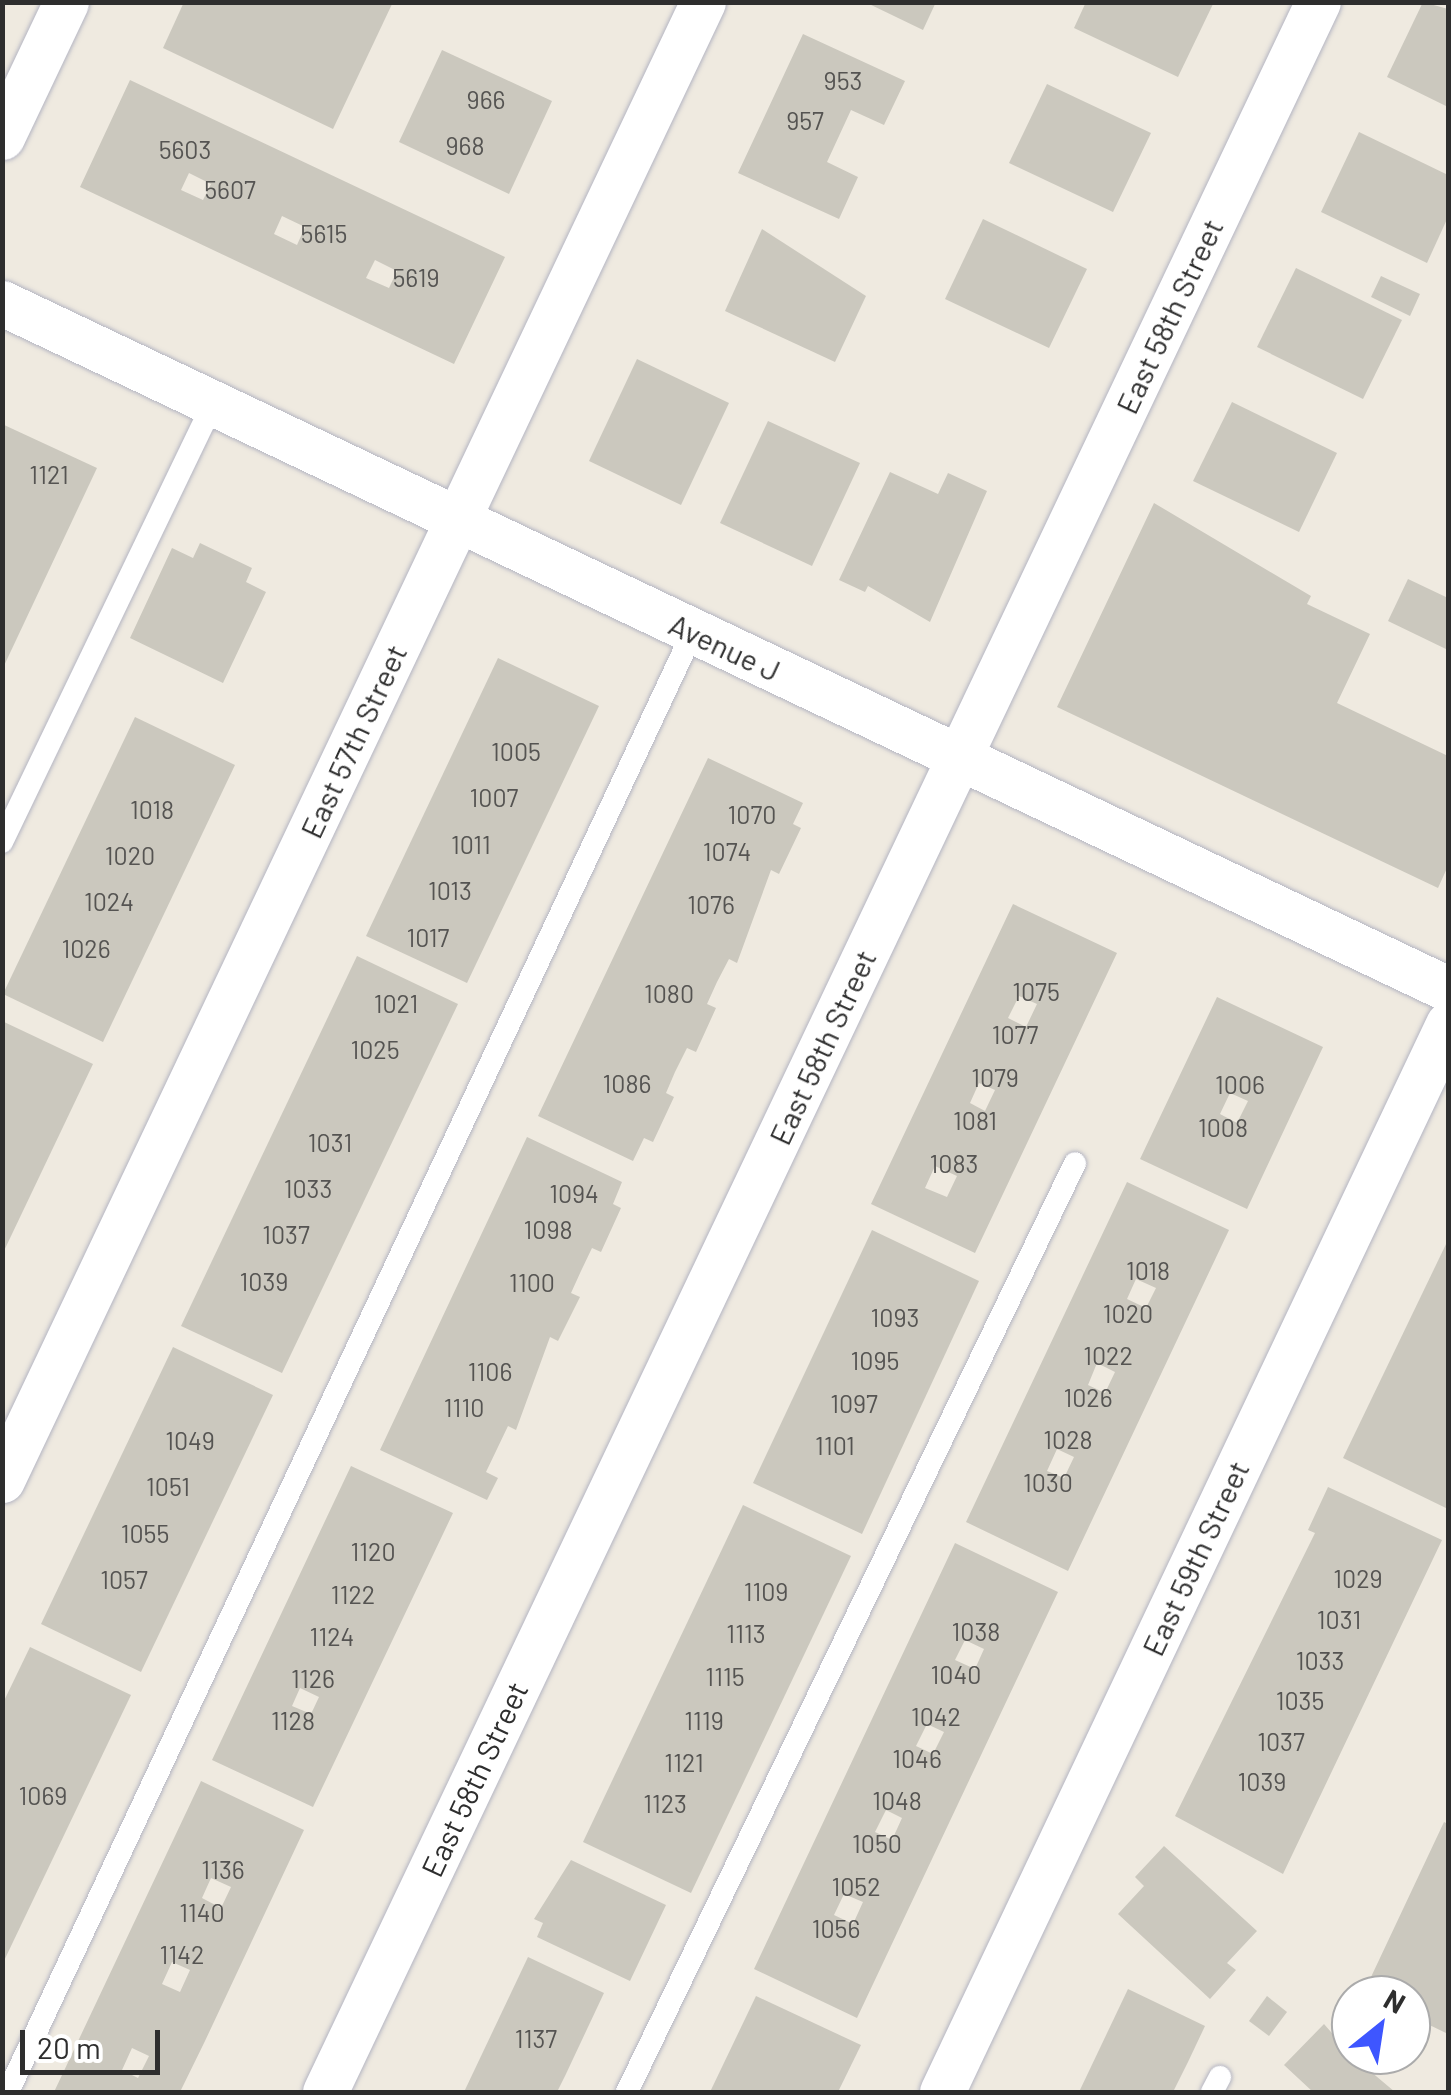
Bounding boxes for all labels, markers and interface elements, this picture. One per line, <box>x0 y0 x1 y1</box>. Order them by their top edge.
house number: 953 <box>824 65 862 95</box>
house number: 966 <box>467 84 505 114</box>
house number: 957 <box>786 105 824 135</box>
house number: 968 <box>446 130 484 160</box>
house number: 5603 <box>159 134 211 164</box>
house number: 5607 <box>204 174 256 204</box>
street label: East 58th Street <box>1108 213 1230 419</box>
house number: 5615 <box>301 218 347 248</box>
house number: 5619 <box>392 262 440 292</box>
house number: 1121 <box>29 459 69 489</box>
street label: Avenue J <box>664 606 786 688</box>
street label: East 57th Street <box>292 639 414 843</box>
house number: 1005 <box>491 736 541 766</box>
house number: 1007 <box>470 782 518 812</box>
house number: 1018 <box>130 794 174 824</box>
house number: 1070 <box>728 799 776 829</box>
house number: 1011 <box>451 829 491 859</box>
house number: 1074 <box>703 836 751 866</box>
house number: 1020 <box>105 840 155 870</box>
house number: 1013 <box>428 875 472 905</box>
house number: 1024 <box>84 886 134 916</box>
house number: 1076 <box>687 889 735 919</box>
house number: 1017 <box>407 922 449 952</box>
house number: 1026 <box>61 933 111 963</box>
street label: East 58th Street <box>761 944 883 1150</box>
house number: 1075 <box>1012 976 1060 1006</box>
house number: 1080 <box>644 978 694 1008</box>
house number: 1021 <box>374 988 418 1018</box>
house number: 1077 <box>992 1019 1038 1049</box>
house number: 1025 <box>350 1034 400 1064</box>
house number: 1079 <box>971 1062 1019 1092</box>
house number: 1086 <box>603 1068 651 1098</box>
house number: 1006 <box>1215 1069 1265 1099</box>
house number: 1081 <box>953 1105 997 1135</box>
house number: 1008 <box>1198 1112 1248 1142</box>
house number: 1031 <box>308 1127 352 1157</box>
house number: 1083 <box>930 1148 978 1178</box>
house number: 1033 <box>284 1173 332 1203</box>
house number: 1094 <box>549 1178 599 1208</box>
house number: 1098 <box>524 1214 572 1244</box>
house number: 1037 <box>262 1219 310 1249</box>
house number: 1018 <box>1126 1255 1170 1285</box>
house number: 1039 <box>240 1266 288 1296</box>
house number: 1100 <box>509 1267 555 1297</box>
house number: 1020 <box>1103 1298 1153 1328</box>
house number: 1093 <box>871 1302 919 1332</box>
house number: 1022 <box>1083 1340 1133 1370</box>
house number: 1095 <box>851 1345 899 1375</box>
house number: 1106 <box>468 1356 512 1386</box>
house number: 1026 <box>1063 1382 1113 1412</box>
house number: 1097 <box>830 1388 878 1418</box>
house number: 1110 <box>444 1392 484 1422</box>
house number: 1028 <box>1043 1424 1093 1454</box>
house number: 1049 <box>165 1425 215 1455</box>
house number: 1101 <box>815 1430 855 1460</box>
street label: East 59th Street <box>1134 1455 1256 1661</box>
house number: 1030 <box>1023 1467 1073 1497</box>
house number: 1051 <box>146 1471 190 1501</box>
house number: 1055 <box>121 1518 169 1548</box>
house number: 1120 <box>350 1536 396 1566</box>
house number: 1029 <box>1333 1563 1383 1593</box>
house number: 1057 <box>100 1564 148 1594</box>
house number: 1109 <box>744 1576 788 1606</box>
house number: 1122 <box>331 1579 375 1609</box>
house number: 1031 <box>1317 1604 1361 1634</box>
house number: 1038 <box>952 1616 1000 1646</box>
house number: 1113 <box>726 1618 766 1648</box>
house number: 1124 <box>310 1621 354 1651</box>
house number: 1033 <box>1296 1645 1344 1675</box>
house number: 1040 <box>931 1659 981 1689</box>
house number: 1115 <box>705 1661 745 1691</box>
house number: 1126 <box>291 1663 335 1693</box>
street label: East 58th Street <box>413 1676 535 1882</box>
house number: 1035 <box>1276 1685 1324 1715</box>
house number: 1042 <box>911 1701 961 1731</box>
house number: 1128 <box>271 1705 315 1735</box>
house number: 1119 <box>684 1705 724 1735</box>
house number: 1037 <box>1257 1726 1305 1756</box>
house number: 1046 <box>892 1743 942 1773</box>
house number: 1121 <box>664 1747 704 1777</box>
house number: 1039 <box>1238 1766 1286 1796</box>
house number: 1069 <box>19 1780 67 1810</box>
house number: 1048 <box>872 1785 922 1815</box>
house number: 1123 <box>643 1788 687 1818</box>
house number: 1050 <box>852 1828 902 1858</box>
house number: 1136 <box>201 1854 245 1884</box>
house number: 1052 <box>831 1871 881 1901</box>
house number: 1140 <box>179 1897 225 1927</box>
house number: 1056 <box>812 1913 860 1943</box>
house number: 1142 <box>160 1939 204 1969</box>
north arrow <box>1331 1975 1431 2075</box>
text: N <box>1378 1981 1412 2020</box>
scale bar <box>25 2010 165 2072</box>
house number: 1137 <box>515 2023 557 2053</box>
text: 20 m <box>37 2029 101 2065</box>

